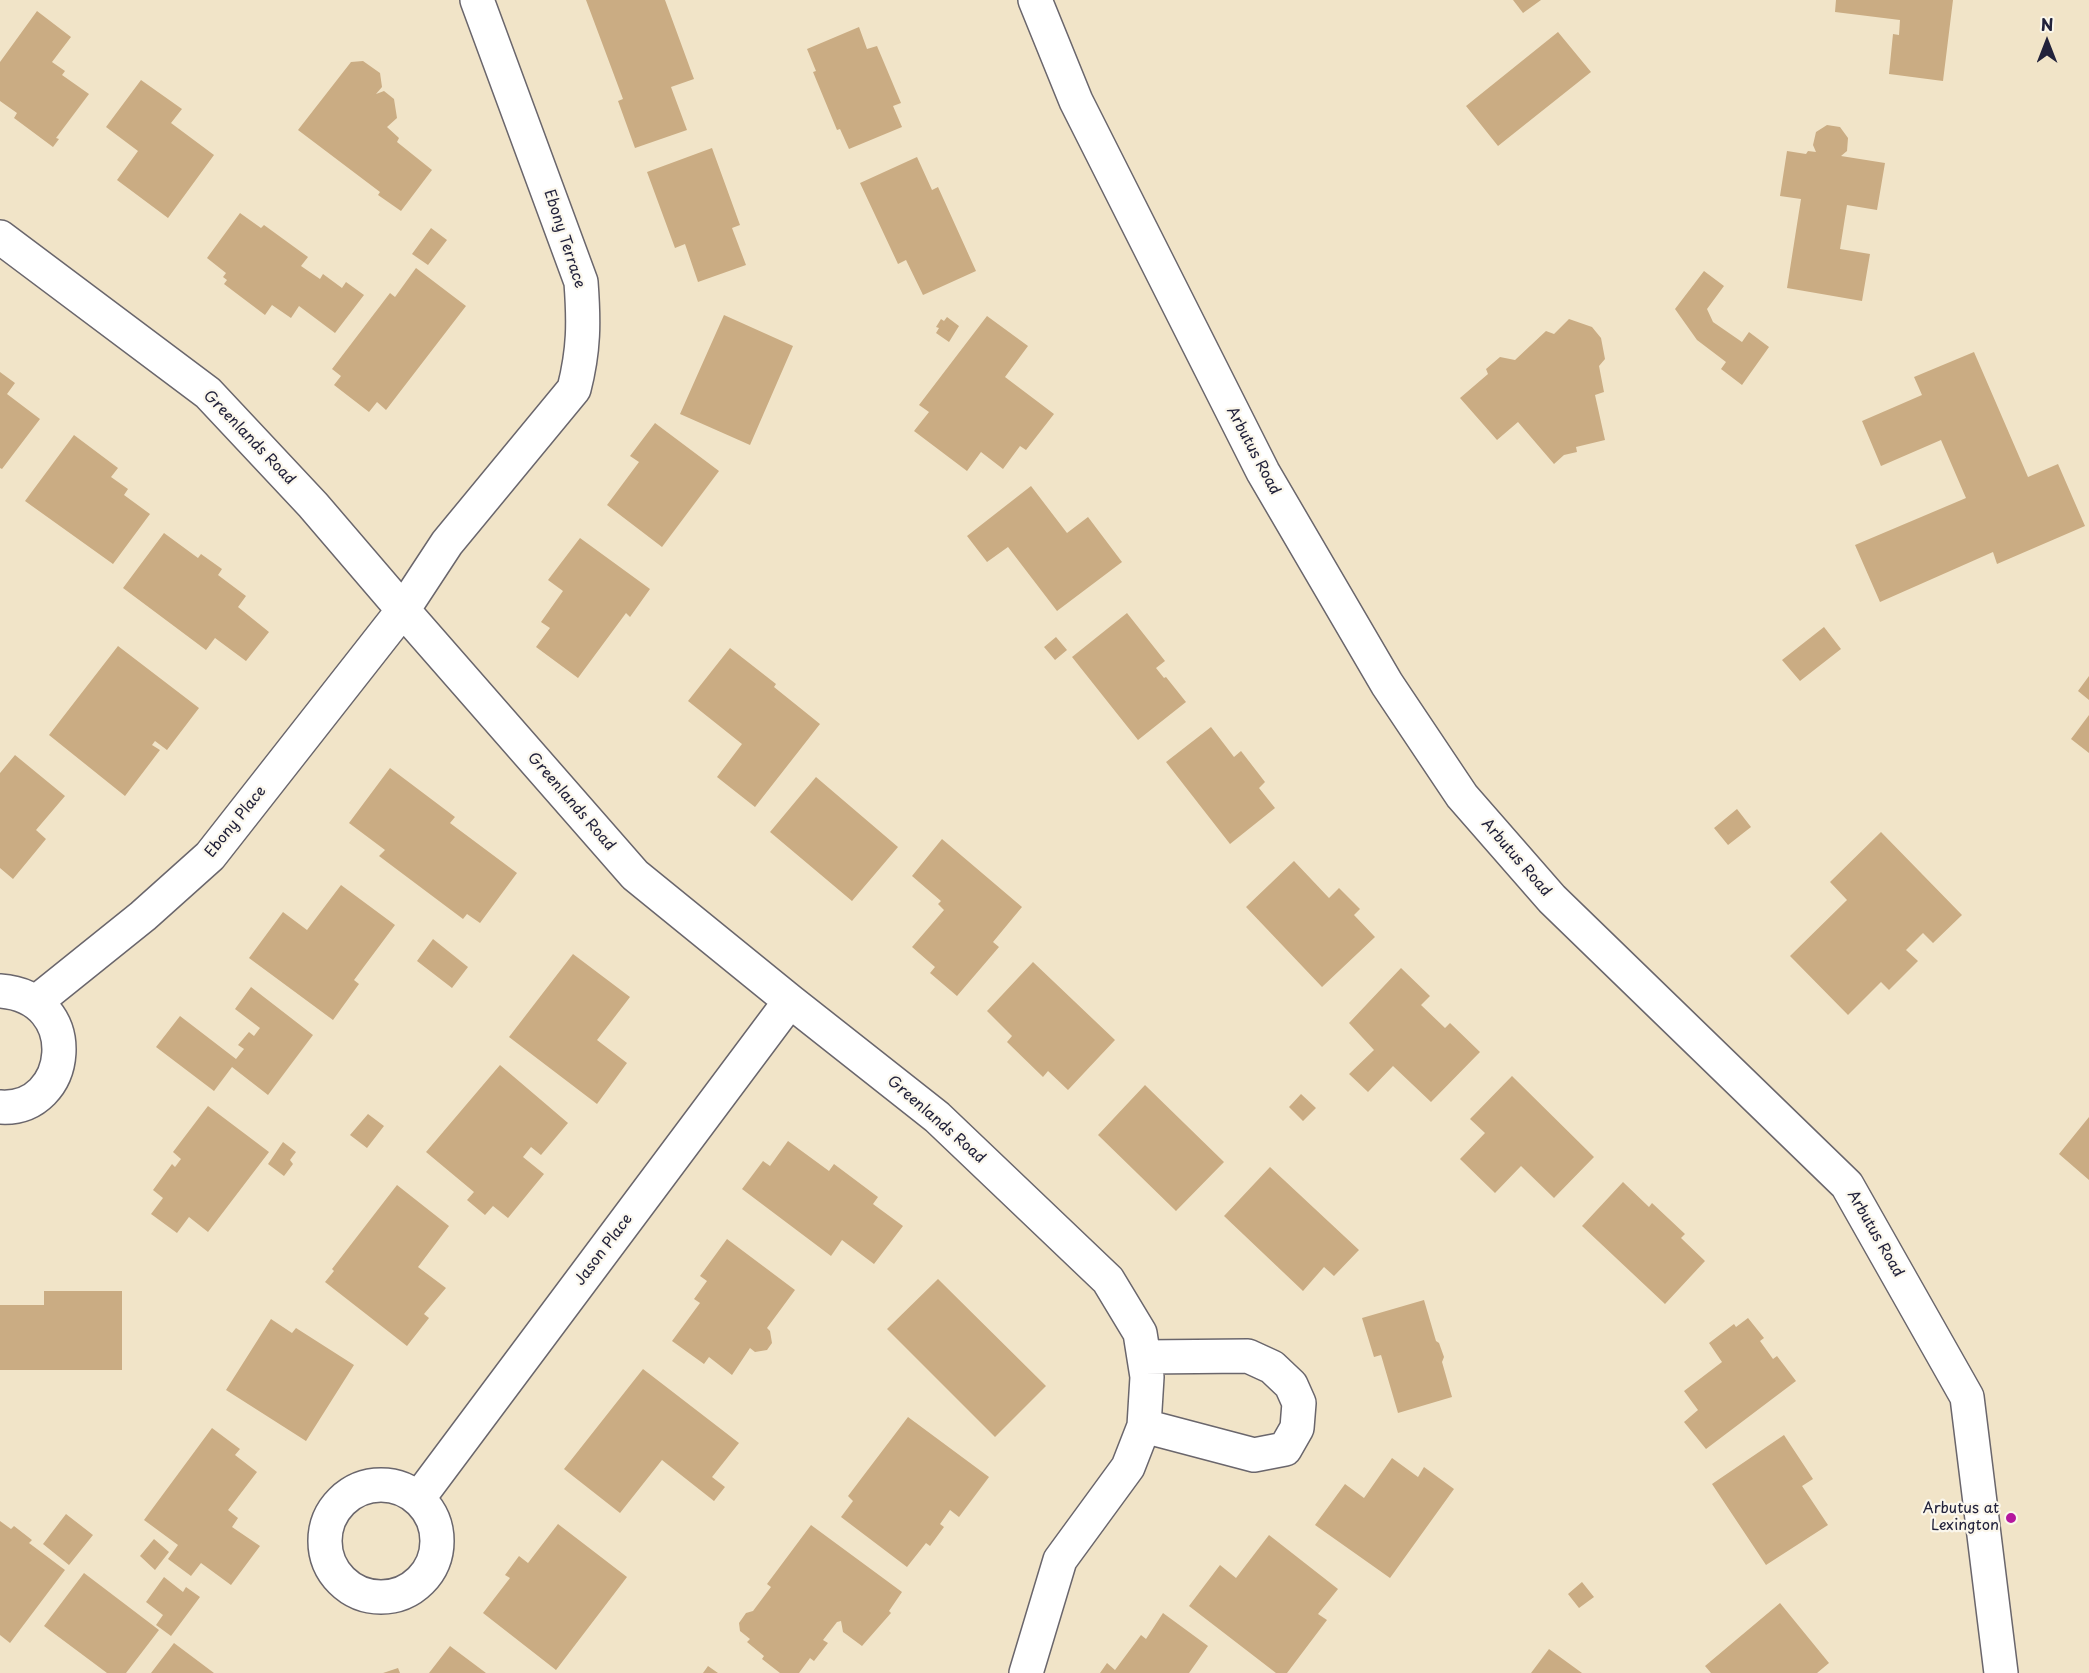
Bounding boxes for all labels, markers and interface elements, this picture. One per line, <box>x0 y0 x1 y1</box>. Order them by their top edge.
north arrow <box>2017 12 2077 72</box>
text: N <box>2041 12 2053 36</box>
street label: Ebony Terrace <box>540 188 588 290</box>
street label: Greenlands Road <box>199 387 299 489</box>
street label: Arbutus Road <box>1222 404 1284 498</box>
street label: Greenlands Road <box>523 749 619 855</box>
street label: Ebony Place <box>202 783 270 861</box>
street label: Arbutus Road <box>1477 815 1555 901</box>
street label: Greenlands Road <box>883 1072 989 1168</box>
street label: Arbutus Road <box>1843 1187 1907 1281</box>
street label: Jason Place <box>571 1211 637 1289</box>
place label: Arbutus at Lexington <box>1923 1500 1999 1535</box>
marker: Arbutus at Lexington <box>2004 1511 2018 1525</box>

